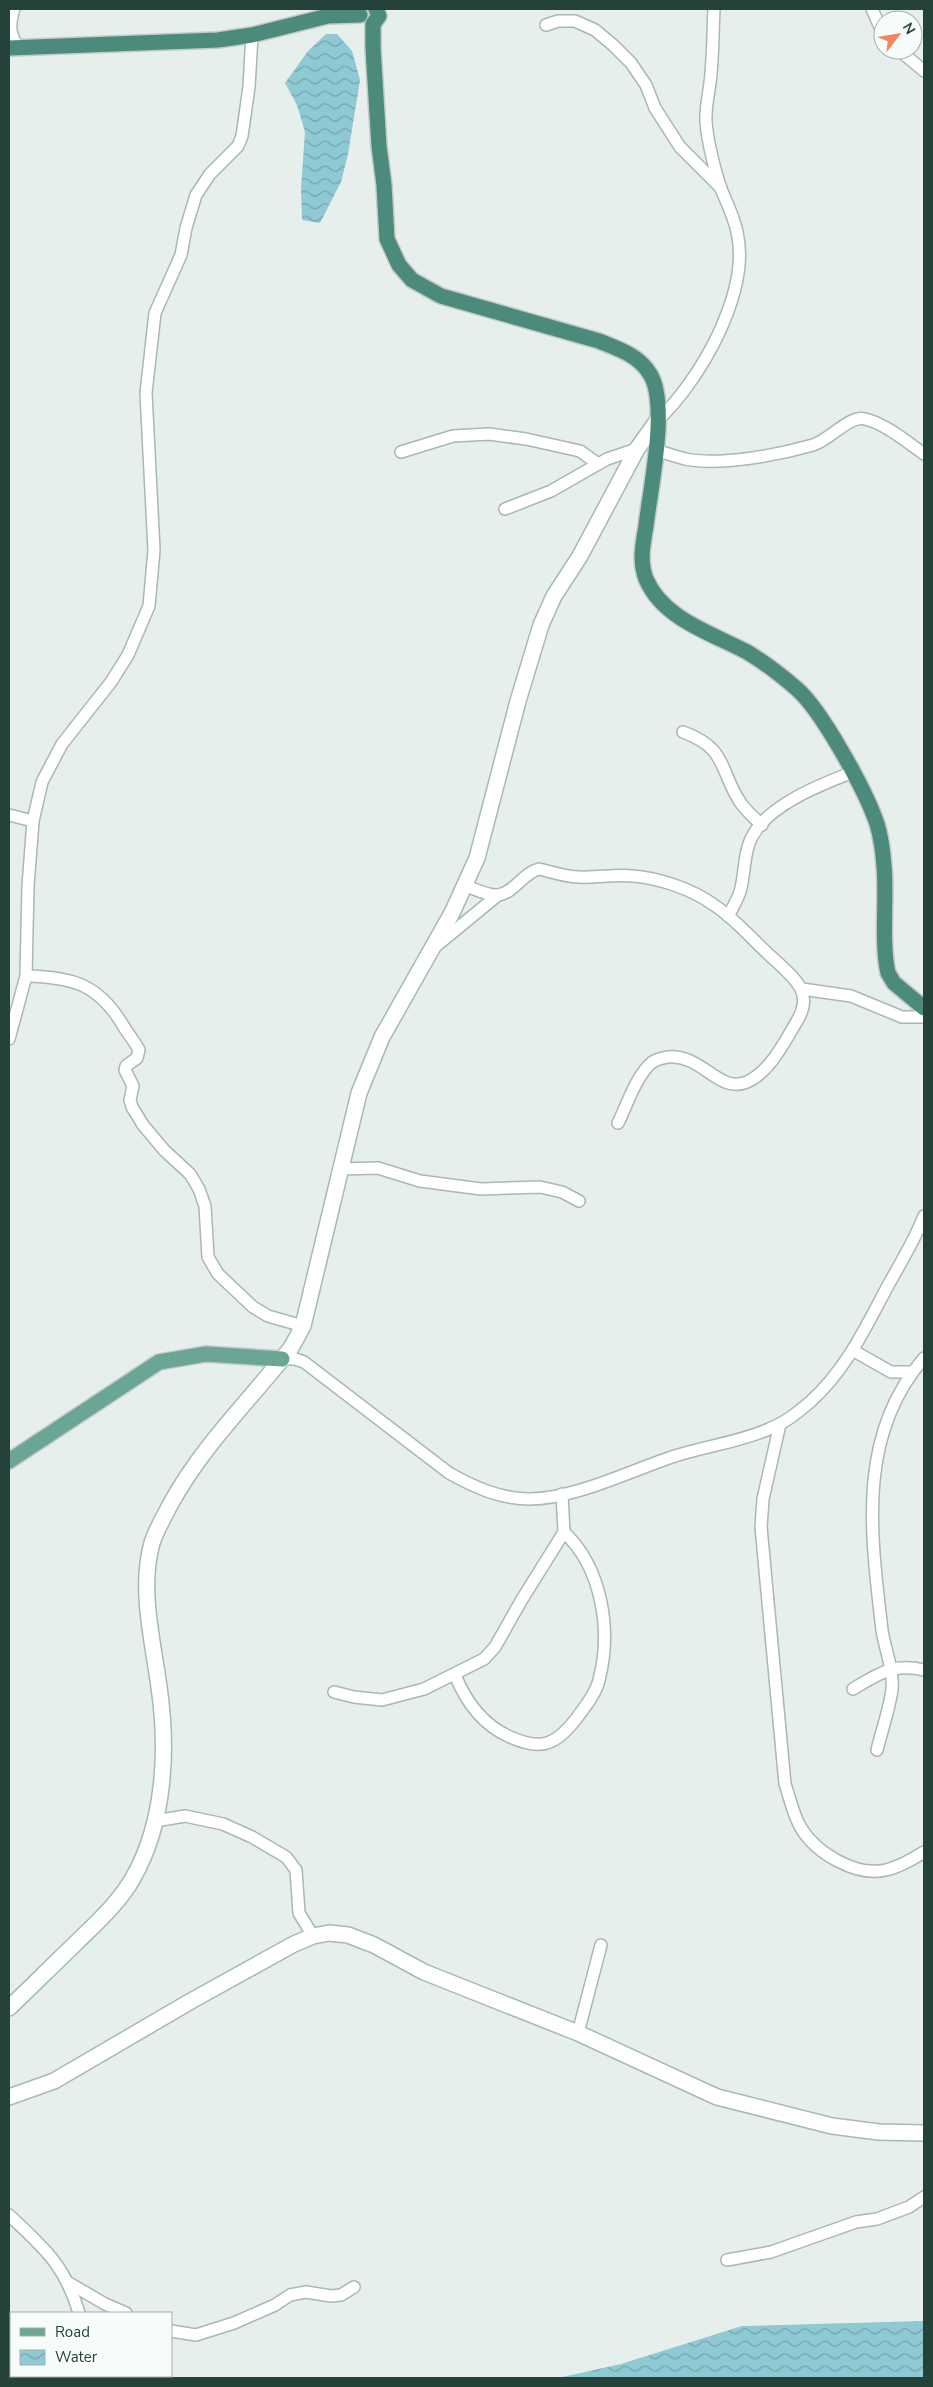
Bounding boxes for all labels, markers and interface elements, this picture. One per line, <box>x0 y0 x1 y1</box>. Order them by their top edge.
north arrow <box>873 10 923 60</box>
text: N <box>898 19 920 38</box>
legend <box>10 2312 172 2377</box>
text: Road <box>55 2322 90 2342</box>
text: Water <box>55 2347 98 2367</box>

